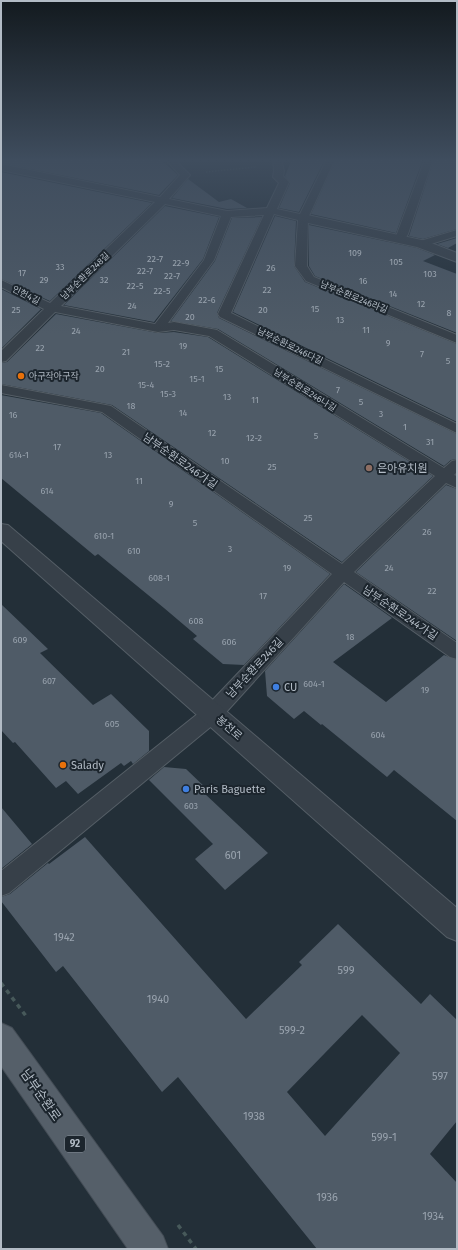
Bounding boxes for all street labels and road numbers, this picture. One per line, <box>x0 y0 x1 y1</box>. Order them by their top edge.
street label: 남부순환로248길 <box>58 250 111 302</box>
street label: 남부순환로246라길 <box>319 278 390 315</box>
street label: 인헌4길 <box>11 284 41 306</box>
street label: 남부순환로246다길 <box>256 325 325 366</box>
street label: 남부순환로246나길 <box>272 366 339 413</box>
street label: 남부순환로246가길 <box>140 431 220 491</box>
street label: 남부순환로244가길 <box>360 583 440 643</box>
street label: 남부순환로246길 <box>224 635 286 701</box>
street label: 봉천로 <box>213 713 245 743</box>
street label: 남부순환로 <box>18 1066 64 1124</box>
road number: 92 <box>65 1136 85 1152</box>

